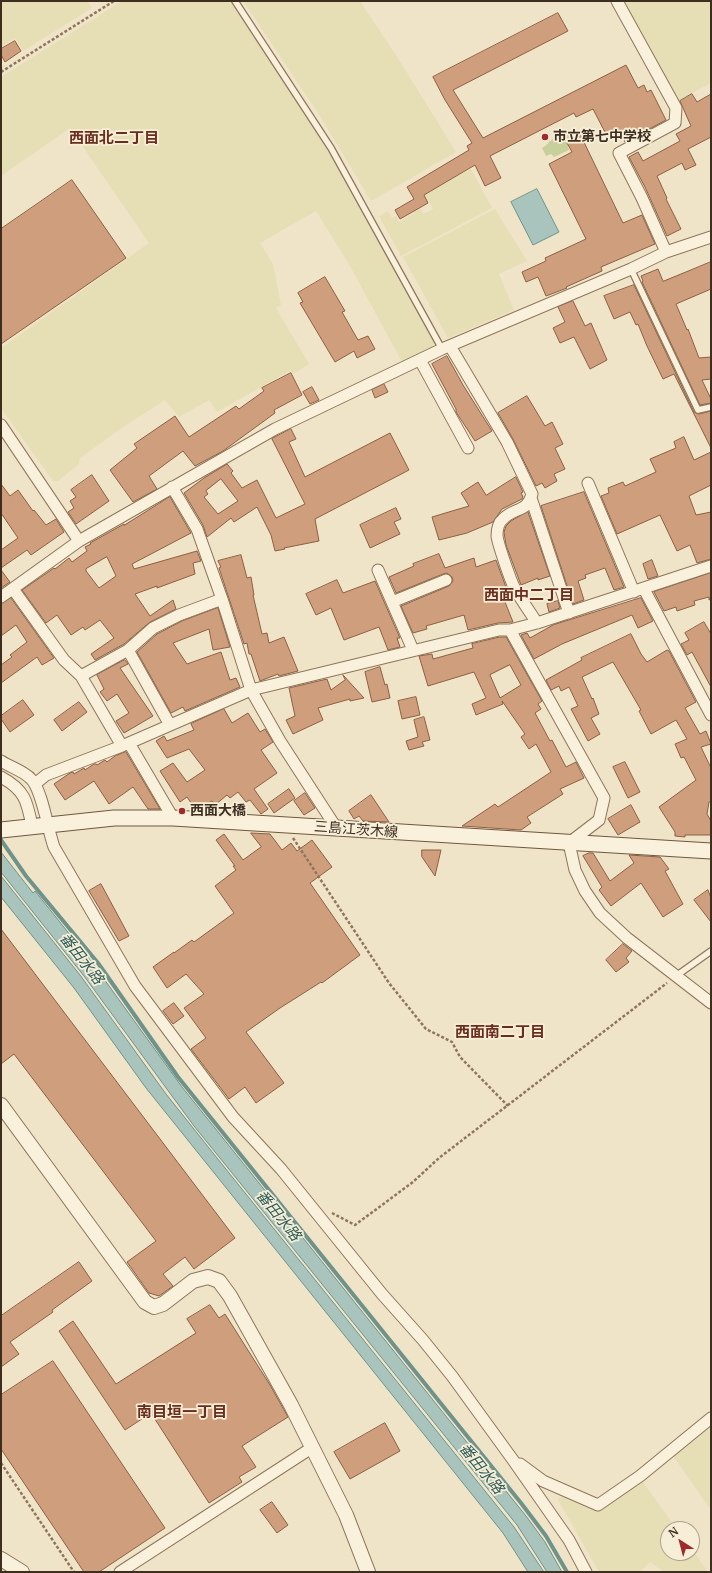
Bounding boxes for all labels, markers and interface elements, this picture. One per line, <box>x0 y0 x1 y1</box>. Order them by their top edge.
place label: 市立第七中学校 <box>553 129 651 145</box>
district label: 西面北二丁目 <box>69 130 159 148</box>
marker: 市立第七中学校 <box>540 132 550 142</box>
district label: 西面中二丁目 <box>484 587 574 605</box>
place label: 西面大橋 <box>190 803 246 819</box>
marker: 西面大橋 <box>177 806 187 816</box>
street label: 三島江茨木線 <box>314 819 398 841</box>
water label: 番田水路 <box>55 930 107 988</box>
district label: 西面南二丁目 <box>455 1024 545 1042</box>
water label: 番田水路 <box>252 1187 304 1245</box>
district label: 南目垣一丁目 <box>137 1404 227 1422</box>
water label: 番田水路 <box>455 1440 507 1498</box>
north arrow <box>660 1521 700 1561</box>
text: N <box>666 1524 681 1540</box>

